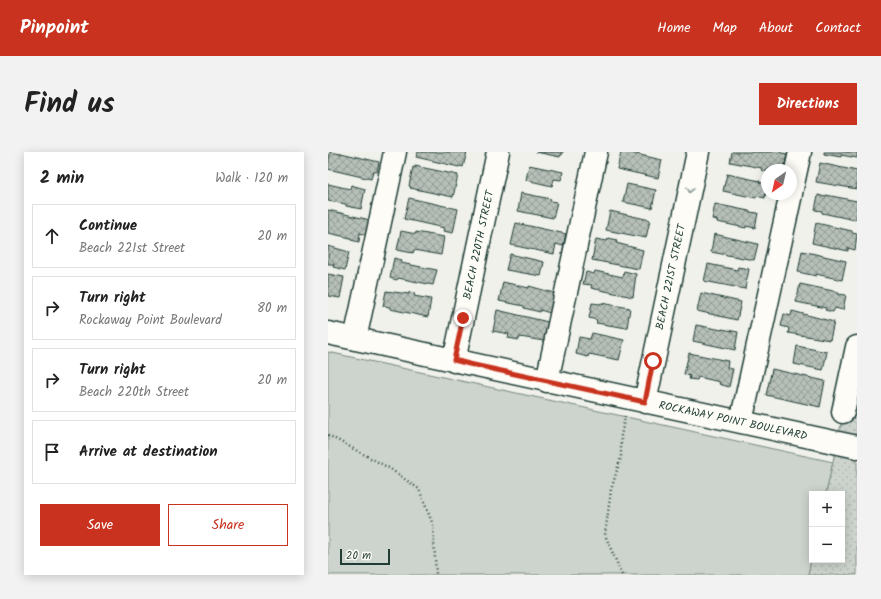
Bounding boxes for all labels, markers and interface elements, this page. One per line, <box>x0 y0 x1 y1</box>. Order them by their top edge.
text: Pinpoint <box>20 13 89 43</box>
text: Home <box>657 17 691 39</box>
text: Map <box>713 17 737 39</box>
text: About <box>759 17 793 39</box>
text: Contact <box>815 17 861 39</box>
text: Find us <box>24 82 115 127</box>
button: Directions <box>759 83 857 125</box>
north arrow <box>761 164 797 200</box>
text: 2 min <box>40 165 84 192</box>
text: Walk · 120 m <box>215 168 288 189</box>
one-way arrow <box>686 187 694 193</box>
street label: BEACH 220TH STREET <box>459 188 500 301</box>
text: Continue <box>79 214 137 238</box>
street label: BEACH 221ST STREET <box>651 221 691 332</box>
icon: ahead <box>41 225 63 247</box>
text: 20 m <box>257 226 287 247</box>
text: Beach 221st Street <box>79 238 185 259</box>
text: Turn right <box>79 286 146 310</box>
icon: right <box>41 297 63 319</box>
text: 80 m <box>257 298 287 319</box>
route end <box>454 309 472 327</box>
text: Rockaway Point Boulevard <box>79 310 222 331</box>
route start <box>644 352 662 370</box>
text: Turn right <box>79 358 146 382</box>
icon: right <box>41 369 63 391</box>
text: 20 m <box>257 370 287 391</box>
text: Beach 220th Street <box>79 382 189 403</box>
street label: ROCKAWAY POINT BOULEVARD <box>657 396 809 446</box>
text: Arrive at destination <box>79 440 218 464</box>
icon: arrive <box>41 441 63 463</box>
map controls <box>809 491 845 563</box>
button: + <box>809 491 845 527</box>
button: Save <box>40 504 160 546</box>
button: Share <box>168 504 288 546</box>
button: − <box>809 527 845 563</box>
scale bar <box>340 547 390 566</box>
text: 20 m <box>346 547 371 565</box>

